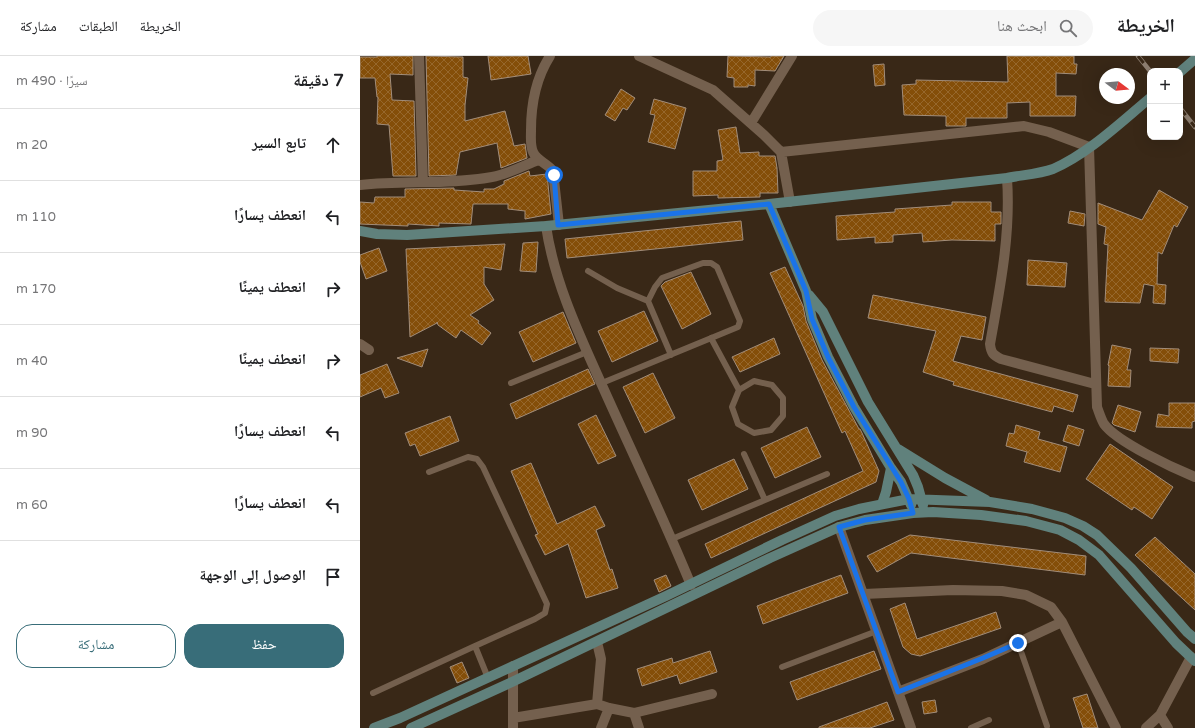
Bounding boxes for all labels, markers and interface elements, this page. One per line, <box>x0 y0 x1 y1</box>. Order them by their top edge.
search box <box>813 10 1093 46</box>
text: الخريطة <box>1117 15 1175 37</box>
text: ابحث هنا <box>997 17 1047 35</box>
icon: search <box>1057 17 1079 39</box>
text: مشاركة <box>20 18 57 35</box>
text: الطبقات <box>79 18 118 35</box>
text: الخريطة <box>140 18 181 35</box>
north arrow <box>1099 68 1135 104</box>
map controls <box>1147 68 1183 140</box>
button: + <box>1147 68 1183 104</box>
text: 7 دقيقة <box>293 70 344 91</box>
text: سيرًا · 490 m <box>16 73 88 89</box>
button: − <box>1147 104 1183 140</box>
text: تابع السير <box>252 134 306 152</box>
icon: ahead <box>322 134 344 156</box>
text: 20 m <box>16 137 48 153</box>
route start <box>545 166 563 184</box>
text: انعطف يسارًا <box>234 206 306 224</box>
icon: left <box>322 206 344 228</box>
text: 110 m <box>16 209 56 225</box>
text: انعطف يمينًا <box>238 278 306 296</box>
icon: right <box>322 278 344 300</box>
text: 170 m <box>16 281 56 297</box>
text: انعطف يمينًا <box>238 350 306 368</box>
icon: right <box>322 350 344 372</box>
text: 40 m <box>16 353 48 369</box>
text: انعطف يسارًا <box>234 422 306 440</box>
icon: left <box>322 422 344 444</box>
text: 90 m <box>16 425 48 441</box>
text: انعطف يسارًا <box>234 494 306 512</box>
icon: left <box>322 494 344 516</box>
text: 60 m <box>16 497 48 513</box>
text: الوصول إلى الوجهة <box>200 566 306 584</box>
icon: arrive <box>322 566 344 588</box>
button: مشاركة <box>16 624 176 668</box>
button: حفظ <box>184 624 344 668</box>
route end <box>1009 634 1027 652</box>

